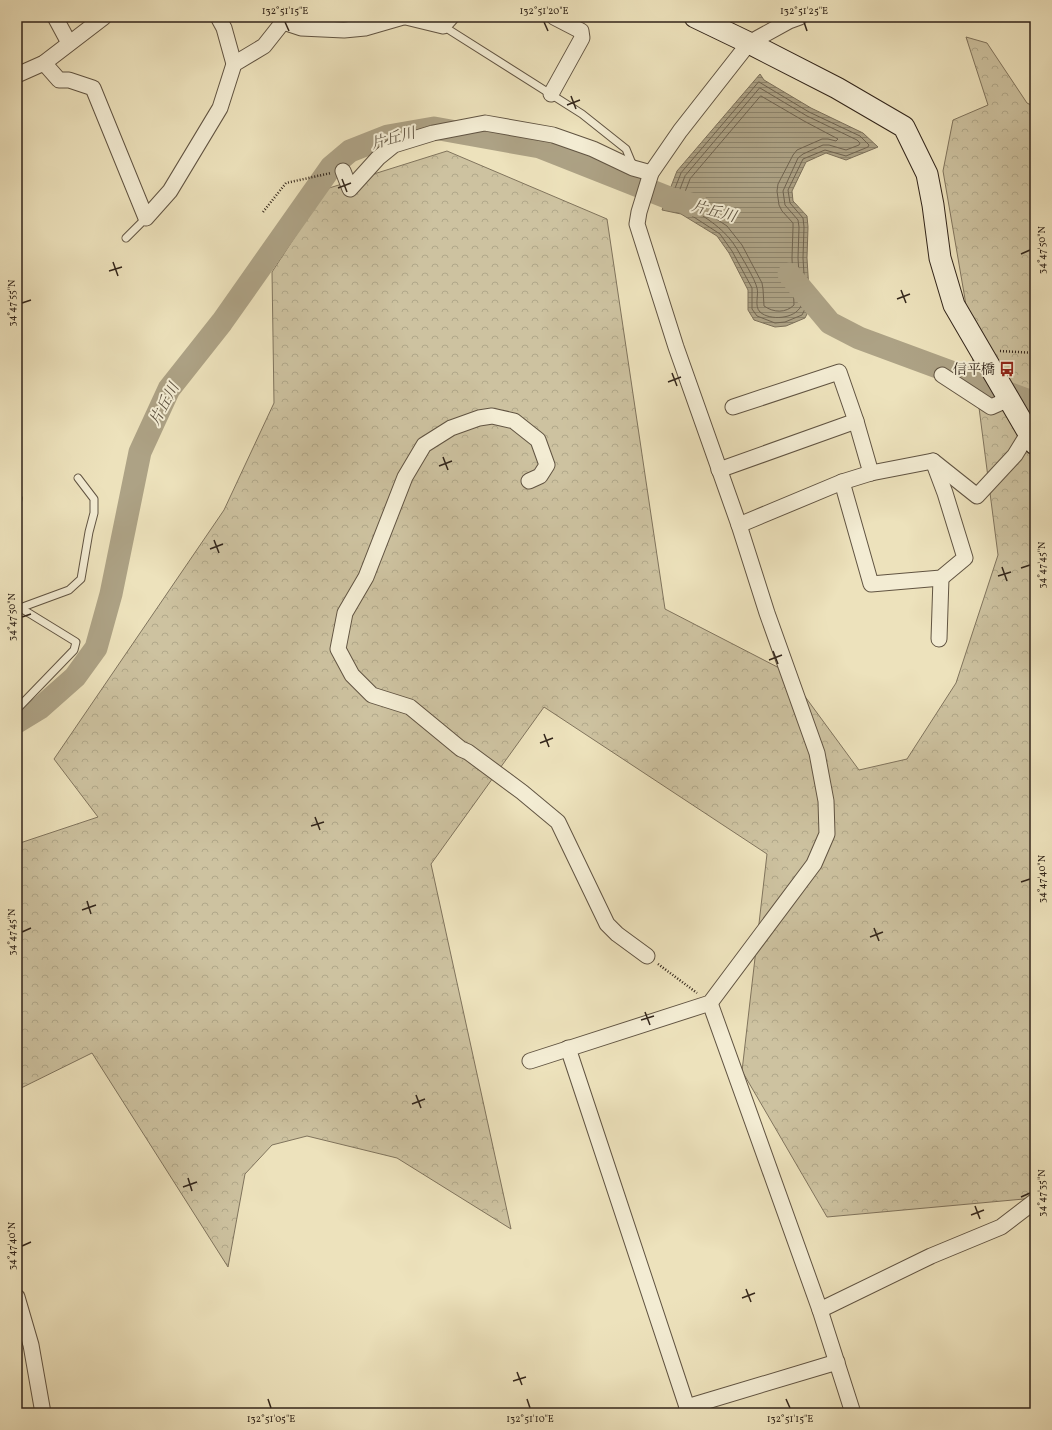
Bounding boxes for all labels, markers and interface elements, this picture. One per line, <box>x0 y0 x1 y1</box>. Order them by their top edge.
text: 132°51'15"E <box>262 4 308 18</box>
text: 132°51'20"E <box>519 4 569 18</box>
text: 132°51'25"E <box>780 4 828 18</box>
water label: 片丘川 <box>369 123 420 155</box>
water label: 片丘川 <box>689 196 740 229</box>
text: 34°47'50"N <box>1035 226 1049 274</box>
text: 34°47'55"N <box>5 279 19 327</box>
bus stop icon: 信平橋 <box>998 360 1016 378</box>
place label: 信平橋 <box>953 361 995 380</box>
water label: 片丘川 <box>145 378 186 430</box>
text: 34°47'45"N <box>1035 541 1049 589</box>
text: 34°47'50"N <box>5 593 19 641</box>
text: 34°47'40"N <box>1035 854 1049 903</box>
text: 34°47'45"N <box>5 908 19 956</box>
text: 34°47'35"N <box>1035 1169 1049 1217</box>
text: 34°47'40"N <box>5 1221 19 1270</box>
text: 132°51'05"E <box>247 1412 295 1426</box>
text: 132°51'10"E <box>506 1412 554 1426</box>
text: 132°51'15"E <box>767 1412 813 1426</box>

